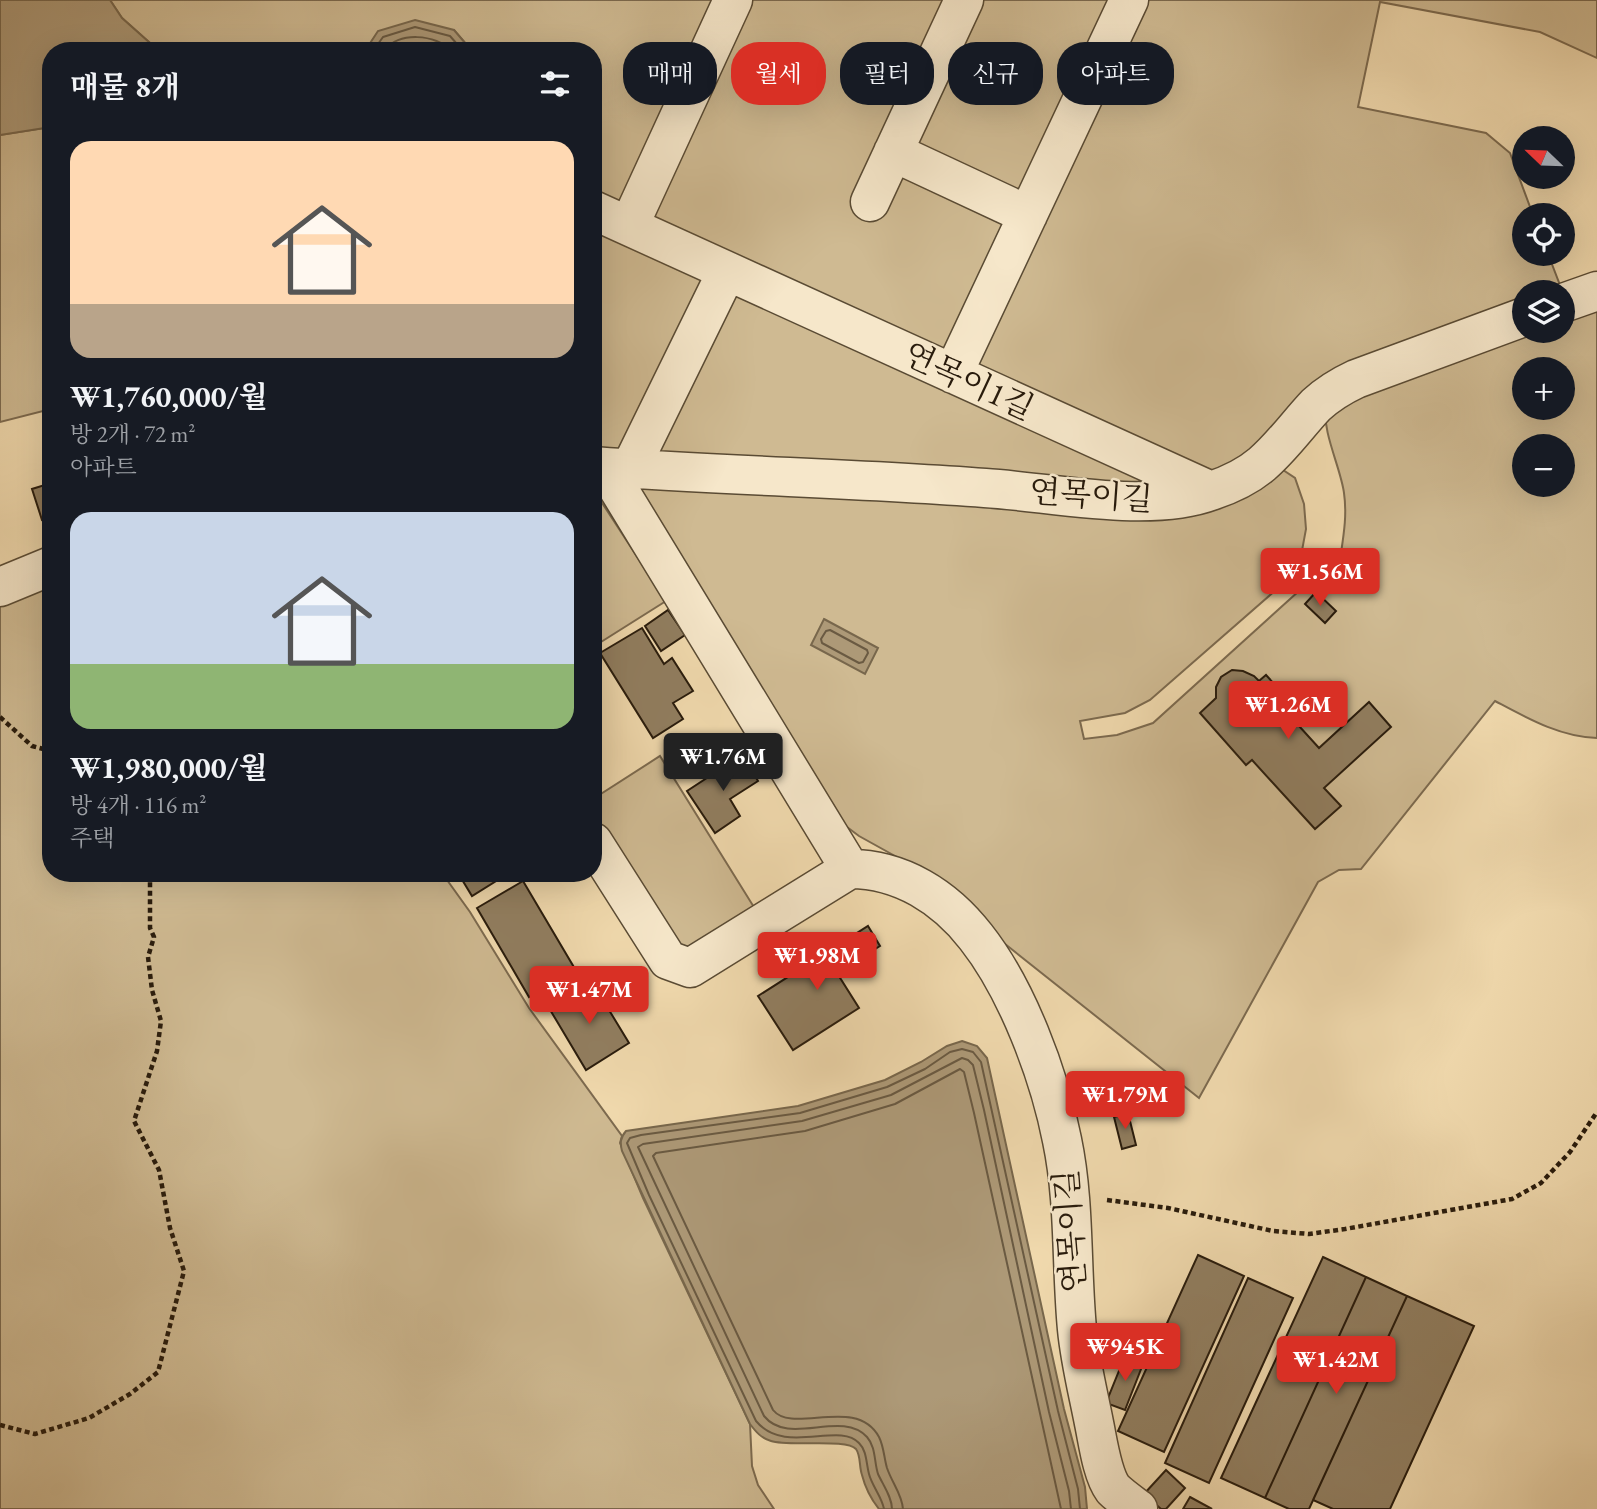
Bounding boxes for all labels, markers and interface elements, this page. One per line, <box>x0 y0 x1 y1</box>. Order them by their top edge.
chip: 매매 <box>623 42 717 105</box>
chip: 월세 <box>731 42 826 105</box>
chip: 필터 <box>840 42 934 105</box>
chip: 신규 <box>948 42 1043 105</box>
chip: 아파트 <box>1057 42 1174 105</box>
icon: filters <box>536 65 574 103</box>
text: 매물 8개 <box>70 67 180 106</box>
north arrow <box>1512 126 1575 189</box>
map controls <box>1512 126 1575 497</box>
icon: home <box>259 187 385 313</box>
button: locate <box>1512 203 1575 266</box>
button: layers <box>1512 280 1575 343</box>
street label: 연목이1길 <box>897 333 1041 429</box>
button: + <box>1512 357 1575 420</box>
text: ₩1,760,000/월 <box>70 377 268 416</box>
text: 방 2개 · 72 m² <box>70 419 195 449</box>
button: − <box>1512 434 1575 497</box>
text: 아파트 <box>70 452 137 482</box>
street label: 연목이길 <box>1028 470 1154 520</box>
pin: ₩1.56M <box>1263 548 1377 608</box>
text: ₩1.56M <box>1277 556 1363 586</box>
icon: home <box>259 558 385 684</box>
pin: ₩1.26M <box>1231 682 1345 741</box>
text: ₩1.26M <box>1245 689 1331 719</box>
pin: ₩1.76M <box>666 734 780 793</box>
text: ₩1.76M <box>680 741 766 771</box>
text: ₩1,980,000/월 <box>70 748 268 787</box>
text: 방 4개 · 116 m² <box>70 790 206 820</box>
text: 주택 <box>70 823 114 853</box>
pin: ₩1.98M <box>760 932 874 992</box>
text: ₩1.98M <box>774 940 860 970</box>
pin: ₩1.47M <box>532 967 646 1026</box>
text: ₩1.47M <box>546 974 632 1004</box>
pin: ₩1.79M <box>1068 1072 1182 1131</box>
text: ₩1.79M <box>1082 1079 1168 1109</box>
street label: 연목이길 <box>1045 1168 1095 1294</box>
pin: ₩945K <box>1076 1324 1174 1383</box>
text: ₩945K <box>1086 1331 1164 1361</box>
pin: ₩1.42M <box>1279 1336 1393 1396</box>
text: ₩1.42M <box>1293 1344 1379 1374</box>

